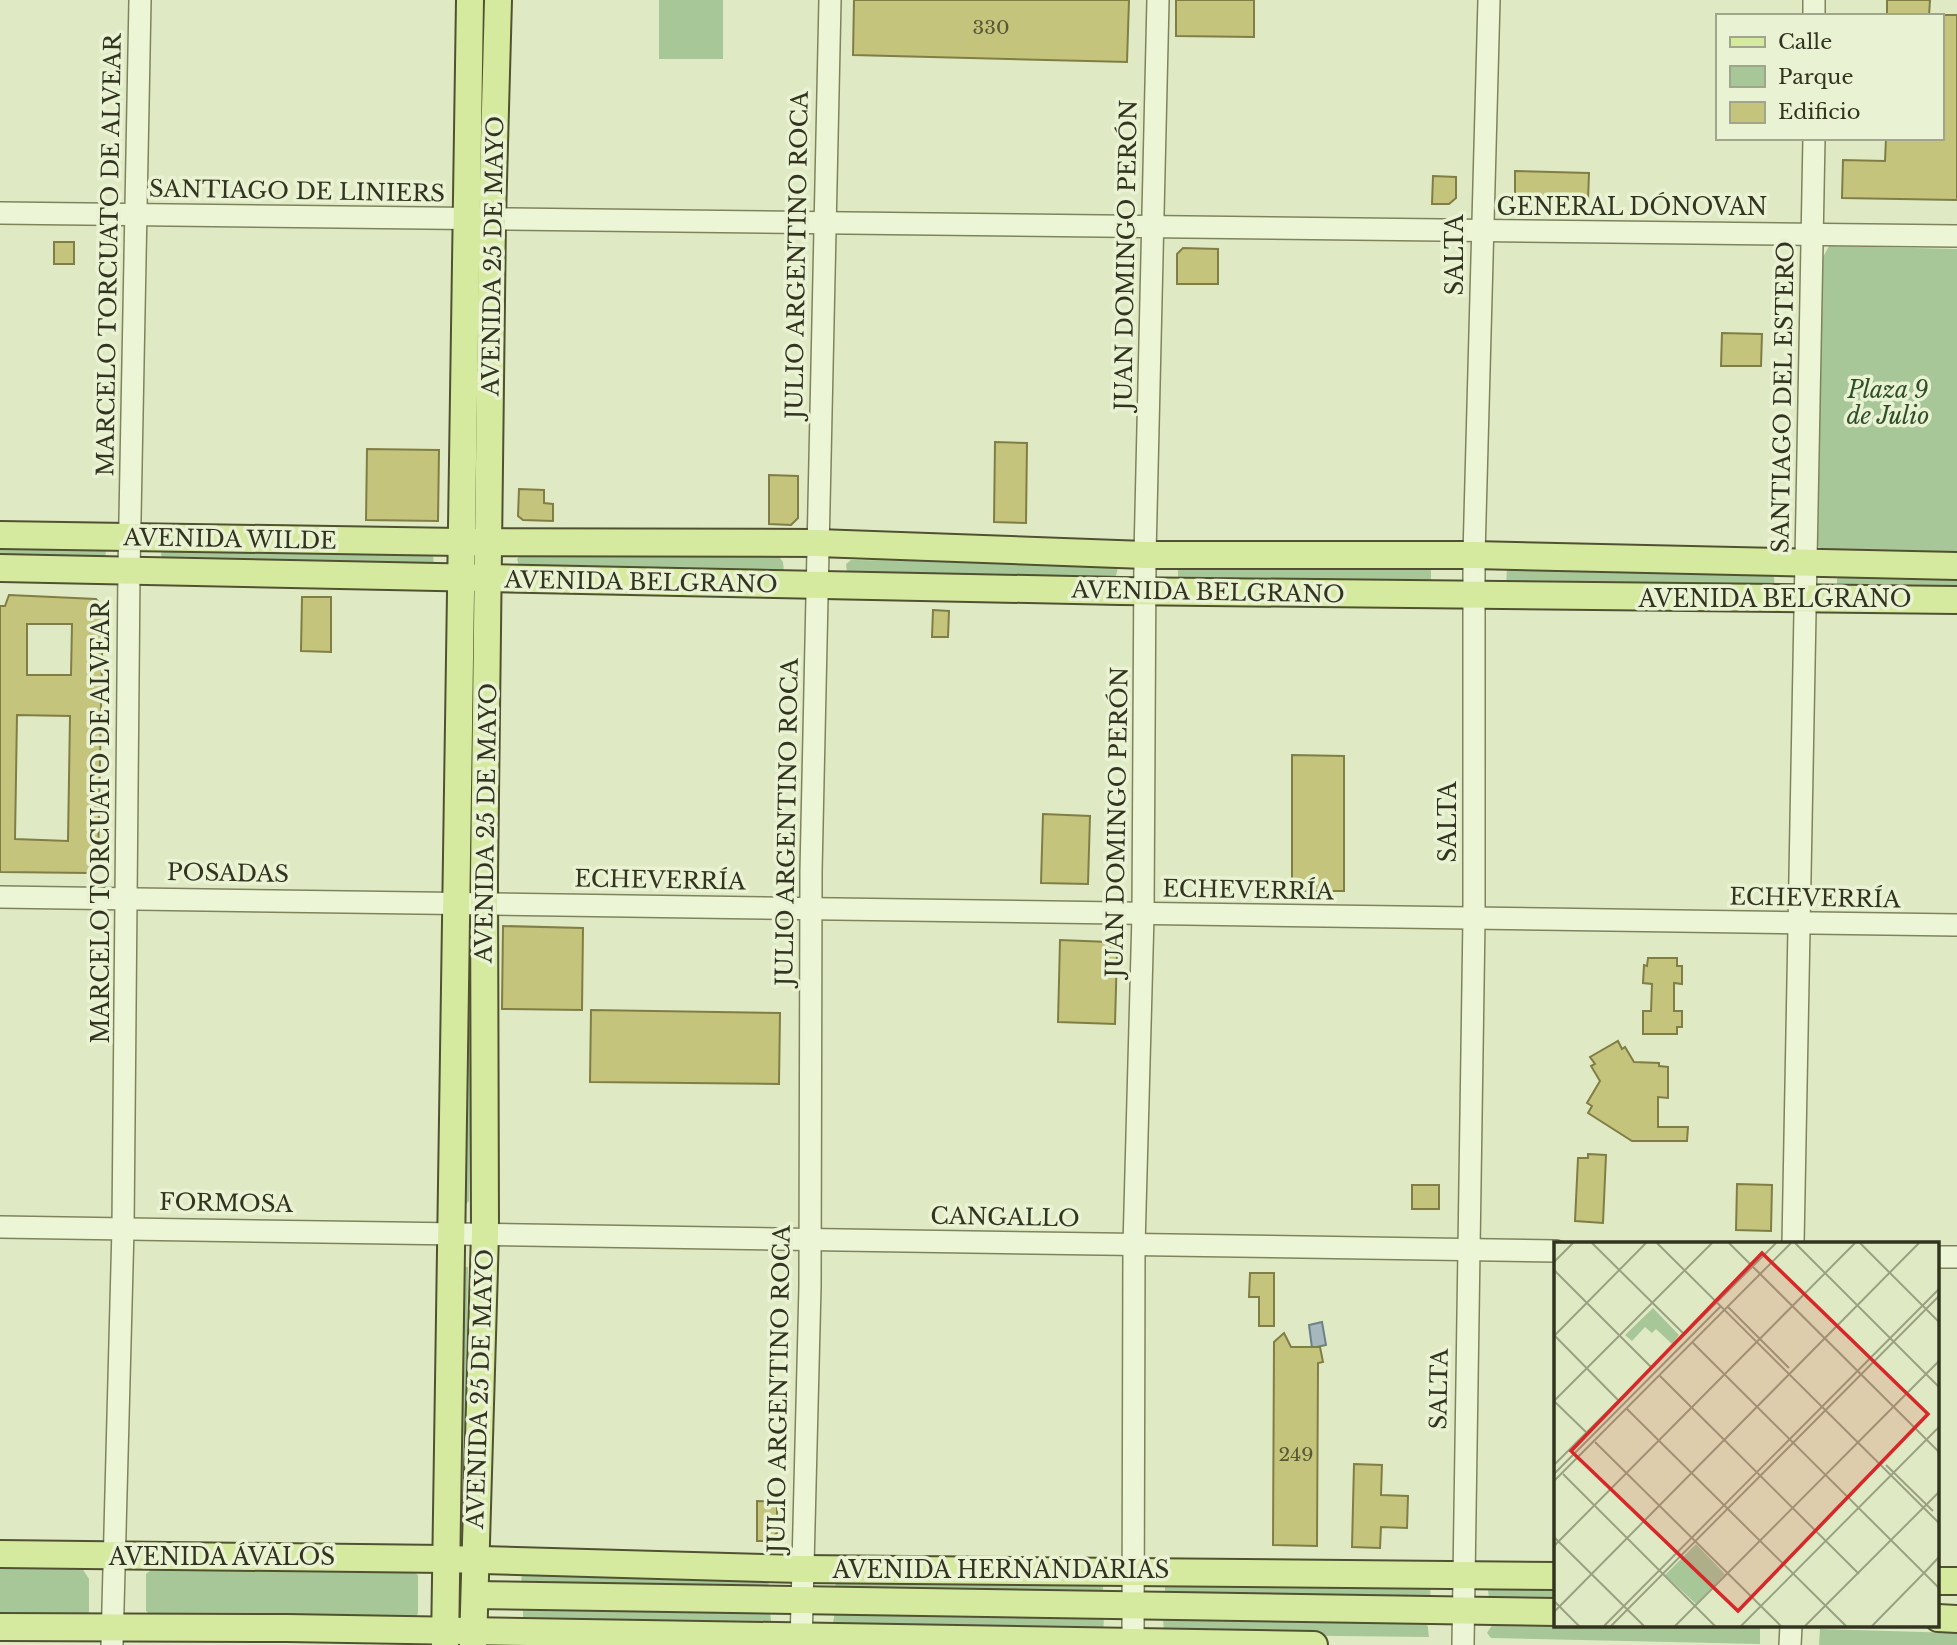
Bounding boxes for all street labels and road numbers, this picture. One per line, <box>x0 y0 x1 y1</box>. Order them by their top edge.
street label: MARCELO TORCUATO DE ALVEAR <box>91 32 127 477</box>
street label: JULIO ARGENTINO ROCA <box>780 90 814 422</box>
street label: JUAN DOMINGO PERÓN <box>1108 99 1143 414</box>
street label: AVENIDA 25 DE MAYO <box>477 116 509 397</box>
street label: SANTIAGO DE LINIERS <box>149 174 445 208</box>
street label: GENERAL DÓNOVAN <box>1497 192 1767 221</box>
street label: SALTA <box>1441 213 1469 296</box>
street label: SANTIAGO DEL ESTERO <box>1766 241 1800 553</box>
street label: AVENIDA WILDE <box>122 523 337 555</box>
street label: AVENIDA BELGRANO <box>503 566 778 598</box>
street label: AVENIDA BELGRANO <box>1070 576 1345 608</box>
street label: AVENIDA BELGRANO <box>1637 585 1912 613</box>
street label: MARCELO TORCUATO DE ALVEAR <box>87 600 115 1043</box>
street label: JULIO ARGENTINO ROCA <box>770 657 804 989</box>
street label: JUAN DOMINGO PERÓN <box>1099 666 1134 981</box>
street label: AVENIDA 25 DE MAYO <box>470 683 502 964</box>
street label: SALTA <box>1434 780 1462 863</box>
street label: POSADAS <box>167 858 289 888</box>
street label: ECHEVERRÍA <box>574 864 747 896</box>
street label: ECHEVERRÍA <box>1162 874 1335 906</box>
street label: ECHEVERRÍA <box>1729 882 1902 914</box>
street label: FORMOSA <box>159 1188 294 1218</box>
street label: CANGALLO <box>930 1202 1080 1232</box>
street label: JULIO ARGENTINO ROCA <box>762 1224 796 1556</box>
street label: AVENIDA 25 DE MAYO <box>461 1248 499 1531</box>
street label: SALTA <box>1424 1347 1454 1430</box>
street label: AVENIDA ÁVALOS <box>108 1542 335 1571</box>
street label: AVENIDA HERNANDARIAS <box>832 1556 1169 1584</box>

